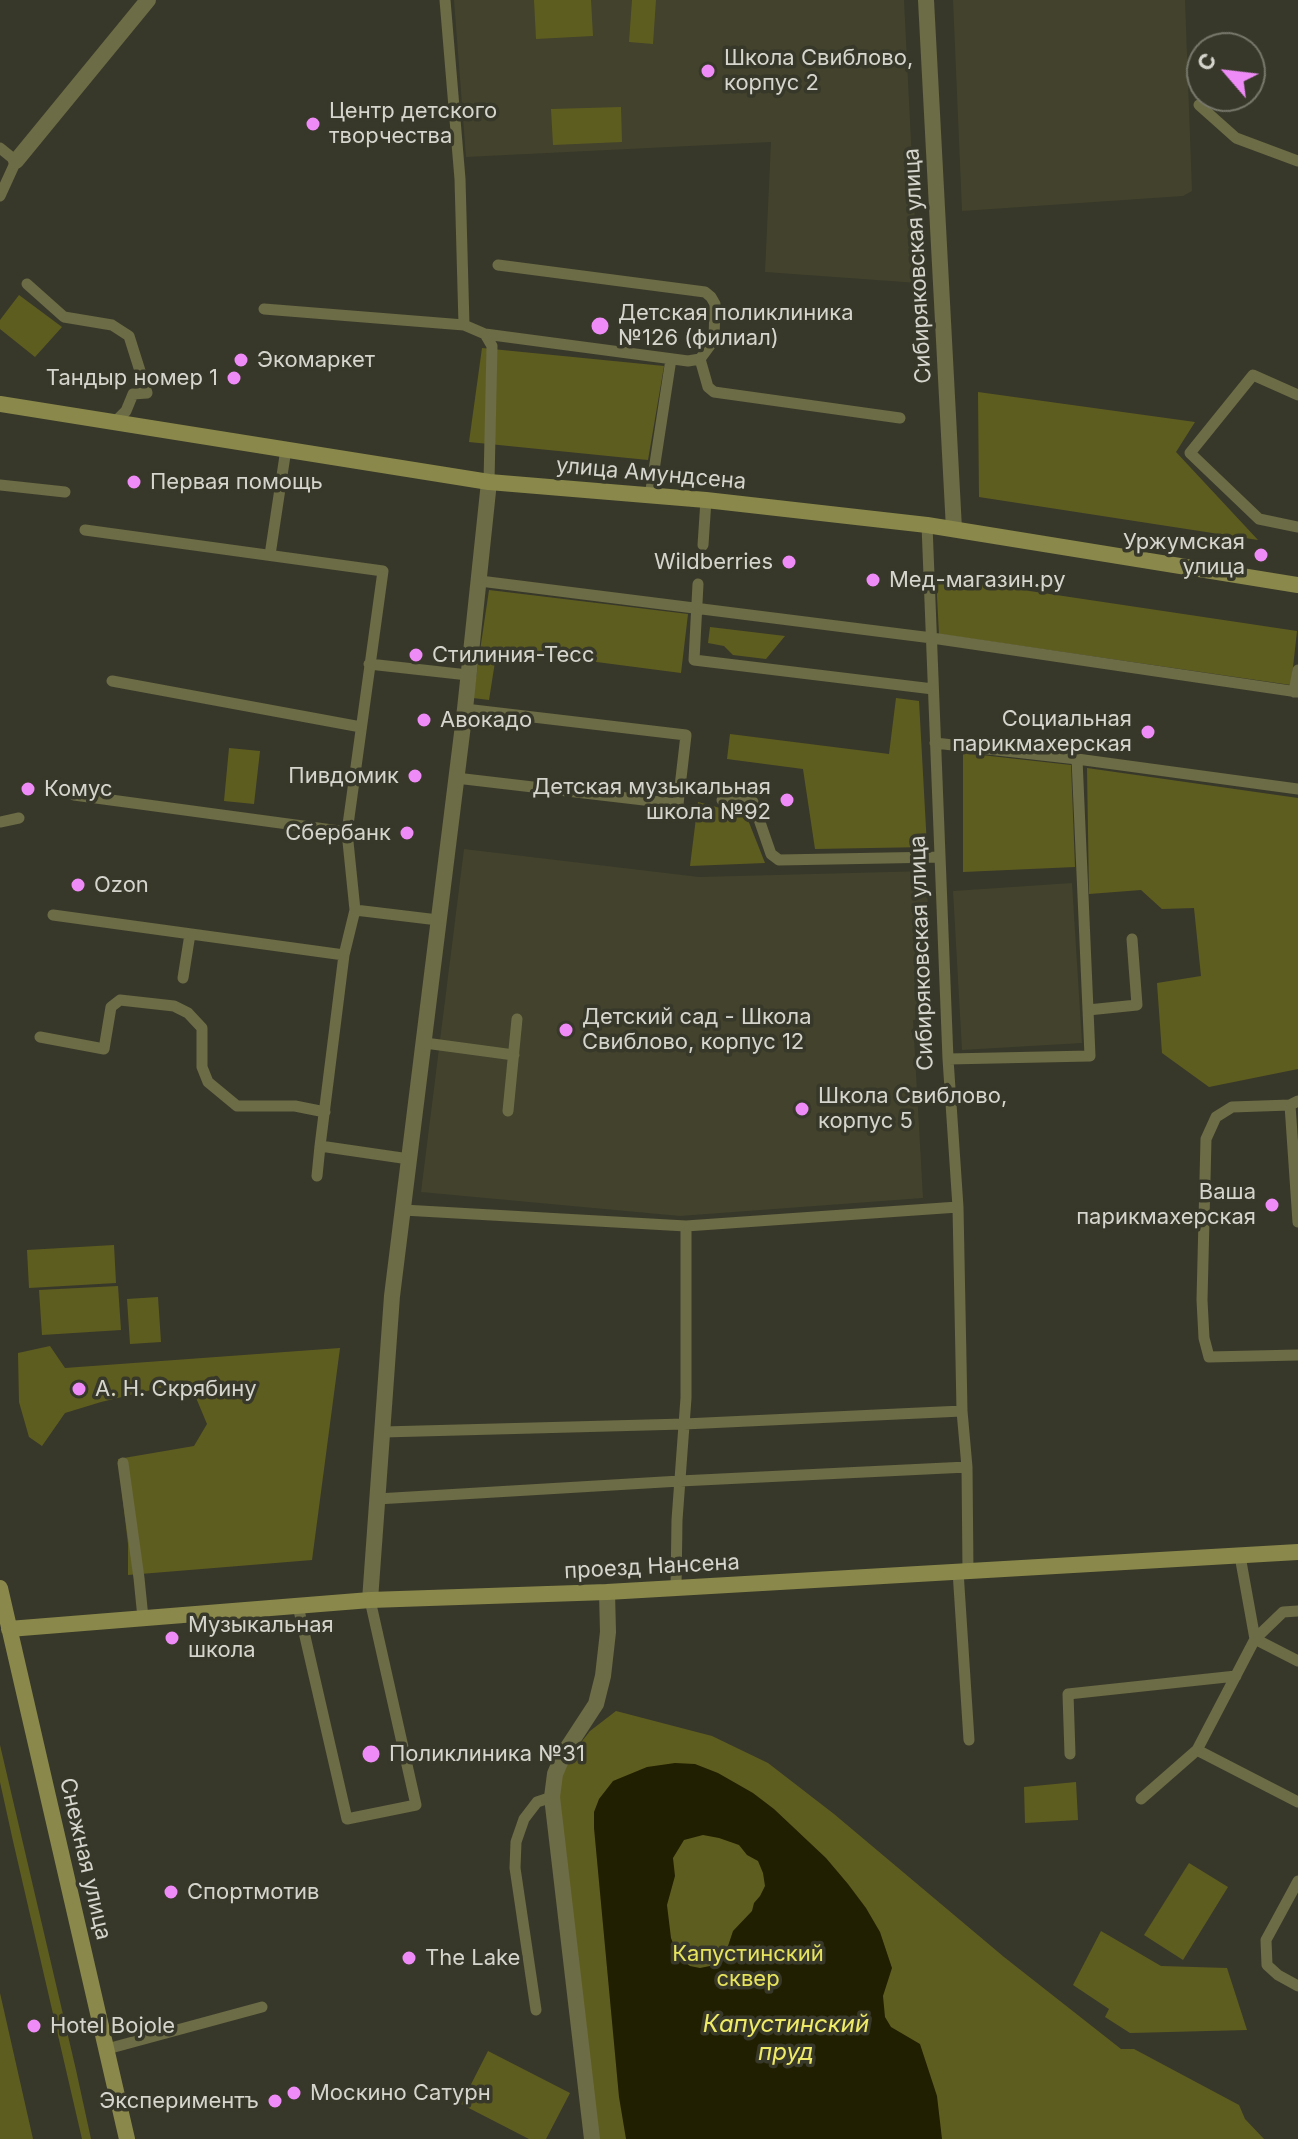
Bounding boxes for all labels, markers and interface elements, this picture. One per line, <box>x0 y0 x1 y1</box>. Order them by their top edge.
north arrow <box>1186 32 1266 112</box>
place label: Школа Свиблово, корпус 2 <box>724 45 913 96</box>
text: С <box>1191 48 1222 75</box>
marker: Школа Свиблово, корпус 2 <box>699 62 717 80</box>
place label: Центр детского творчества <box>329 98 497 150</box>
marker: Центр детского творчества <box>304 115 322 133</box>
street label: Сибиряковская улица <box>899 148 937 384</box>
place label: Детская поликлиника №126 (филиал) <box>618 300 854 352</box>
marker: Детская поликлиника №126 (филиал) <box>589 315 611 337</box>
place label: Экомаркет <box>257 347 375 373</box>
marker: Экомаркет <box>232 351 250 369</box>
place label: Тандыр номер 1 <box>46 365 218 391</box>
marker: Тандыр номер 1 <box>225 369 243 387</box>
street label: улица Амундсена <box>555 453 747 495</box>
place label: Первая помощь <box>150 469 323 495</box>
marker: Первая помощь <box>125 473 143 491</box>
place label: Уржумская улица <box>1123 529 1245 580</box>
marker: Уржумская улица <box>1252 546 1270 564</box>
place label: Wildberries <box>654 549 773 575</box>
marker: Wildberries <box>780 553 798 571</box>
place label: Мед-магазин.ру <box>889 567 1066 593</box>
marker: Мед-магазин.ру <box>864 571 882 589</box>
place label: Стилиния-Тесс <box>432 642 594 668</box>
marker: Стилиния-Тесс <box>407 646 425 664</box>
place label: Социальная парикмахерская <box>952 706 1132 758</box>
place label: Авокадо <box>440 707 532 733</box>
marker: Авокадо <box>415 711 433 729</box>
marker: Социальная парикмахерская <box>1139 723 1157 741</box>
place label: Пивдомик <box>288 763 399 789</box>
marker: Пивдомик <box>406 767 424 785</box>
place label: Детская музыкальная школа №92 <box>532 774 771 826</box>
place label: Комус <box>44 776 113 802</box>
marker: Комус <box>19 780 37 798</box>
marker: Детская музыкальная школа №92 <box>778 791 796 809</box>
place label: Сбербанк <box>285 820 391 846</box>
marker: Сбербанк <box>398 824 416 842</box>
street label: Сибиряковская улица <box>905 835 939 1071</box>
place label: Ozon <box>94 872 149 898</box>
marker: Ozon <box>69 876 87 894</box>
place label: Детский сад - Школа Свиблово, корпус 12 <box>582 1004 812 1056</box>
marker: Детский сад - Школа Свиблово, корпус 12 <box>557 1021 575 1039</box>
place label: Школа Свиблово, корпус 5 <box>818 1083 1007 1134</box>
marker: Школа Свиблово, корпус 5 <box>793 1100 811 1118</box>
place label: Ваша парикмахерская <box>1076 1179 1256 1230</box>
marker: Ваша парикмахерская <box>1263 1196 1281 1214</box>
place label: А. Н. Скрябину <box>95 1376 257 1402</box>
marker: А. Н. Скрябину <box>70 1380 88 1398</box>
street label: проезд Нансена <box>564 1549 740 1585</box>
place label: Музыкальная школа <box>188 1612 334 1664</box>
marker: Музыкальная школа <box>163 1629 181 1647</box>
place label: Поликлиника №31 <box>389 1741 585 1767</box>
marker: Поликлиника №31 <box>360 1743 382 1765</box>
street label: Снежная улица <box>54 1775 116 1943</box>
place label: Спортмотив <box>187 1879 319 1905</box>
marker: Спортмотив <box>162 1883 180 1901</box>
park label: Капустинский сквер <box>672 1941 824 1992</box>
place label: The Lake <box>425 1945 520 1971</box>
marker: The Lake <box>400 1949 418 1967</box>
water label: Капустинский пруд <box>703 2011 869 2067</box>
place label: Hotel Bojole <box>50 2013 175 2039</box>
marker: Hotel Bojole <box>25 2017 43 2035</box>
place label: Москино Сатурн <box>310 2080 491 2106</box>
marker: Москино Сатурн <box>285 2084 303 2102</box>
place label: Экспериментъ <box>99 2088 259 2114</box>
marker: Экспериментъ <box>266 2092 284 2110</box>

